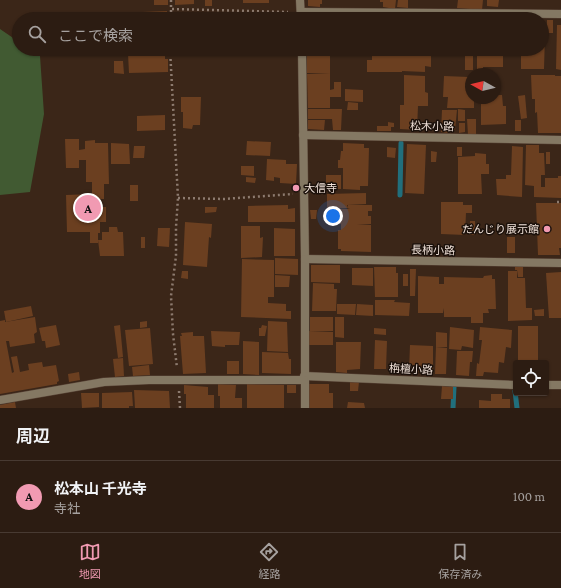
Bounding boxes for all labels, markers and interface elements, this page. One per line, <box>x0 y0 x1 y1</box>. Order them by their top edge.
search box <box>12 12 549 56</box>
icon: search <box>26 23 48 45</box>
text: ここで検索 <box>58 28 133 44</box>
north arrow <box>465 68 501 104</box>
street label: 松木小路 <box>410 120 454 132</box>
place label: 大信寺 <box>304 182 337 194</box>
marker: 大信寺 <box>291 183 301 193</box>
pin: A <box>75 193 101 223</box>
your location <box>323 206 343 226</box>
place label: だんじり展示館 <box>462 223 539 235</box>
marker: だんじり展示館 <box>542 224 552 234</box>
street label: 長柄小路 <box>411 244 455 256</box>
map controls <box>513 360 549 396</box>
button: locate <box>513 360 549 396</box>
street label: 栴檀小路 <box>389 362 433 376</box>
text: 周辺 <box>16 427 50 446</box>
text: 松本山 千光寺 <box>54 481 147 497</box>
text: A <box>25 489 33 504</box>
text: 100 m <box>513 489 545 504</box>
text: 寺社 <box>54 501 80 516</box>
tab: 地図 <box>79 541 101 581</box>
tab: 経路 <box>258 541 280 581</box>
tab: 保存済み <box>438 541 482 581</box>

